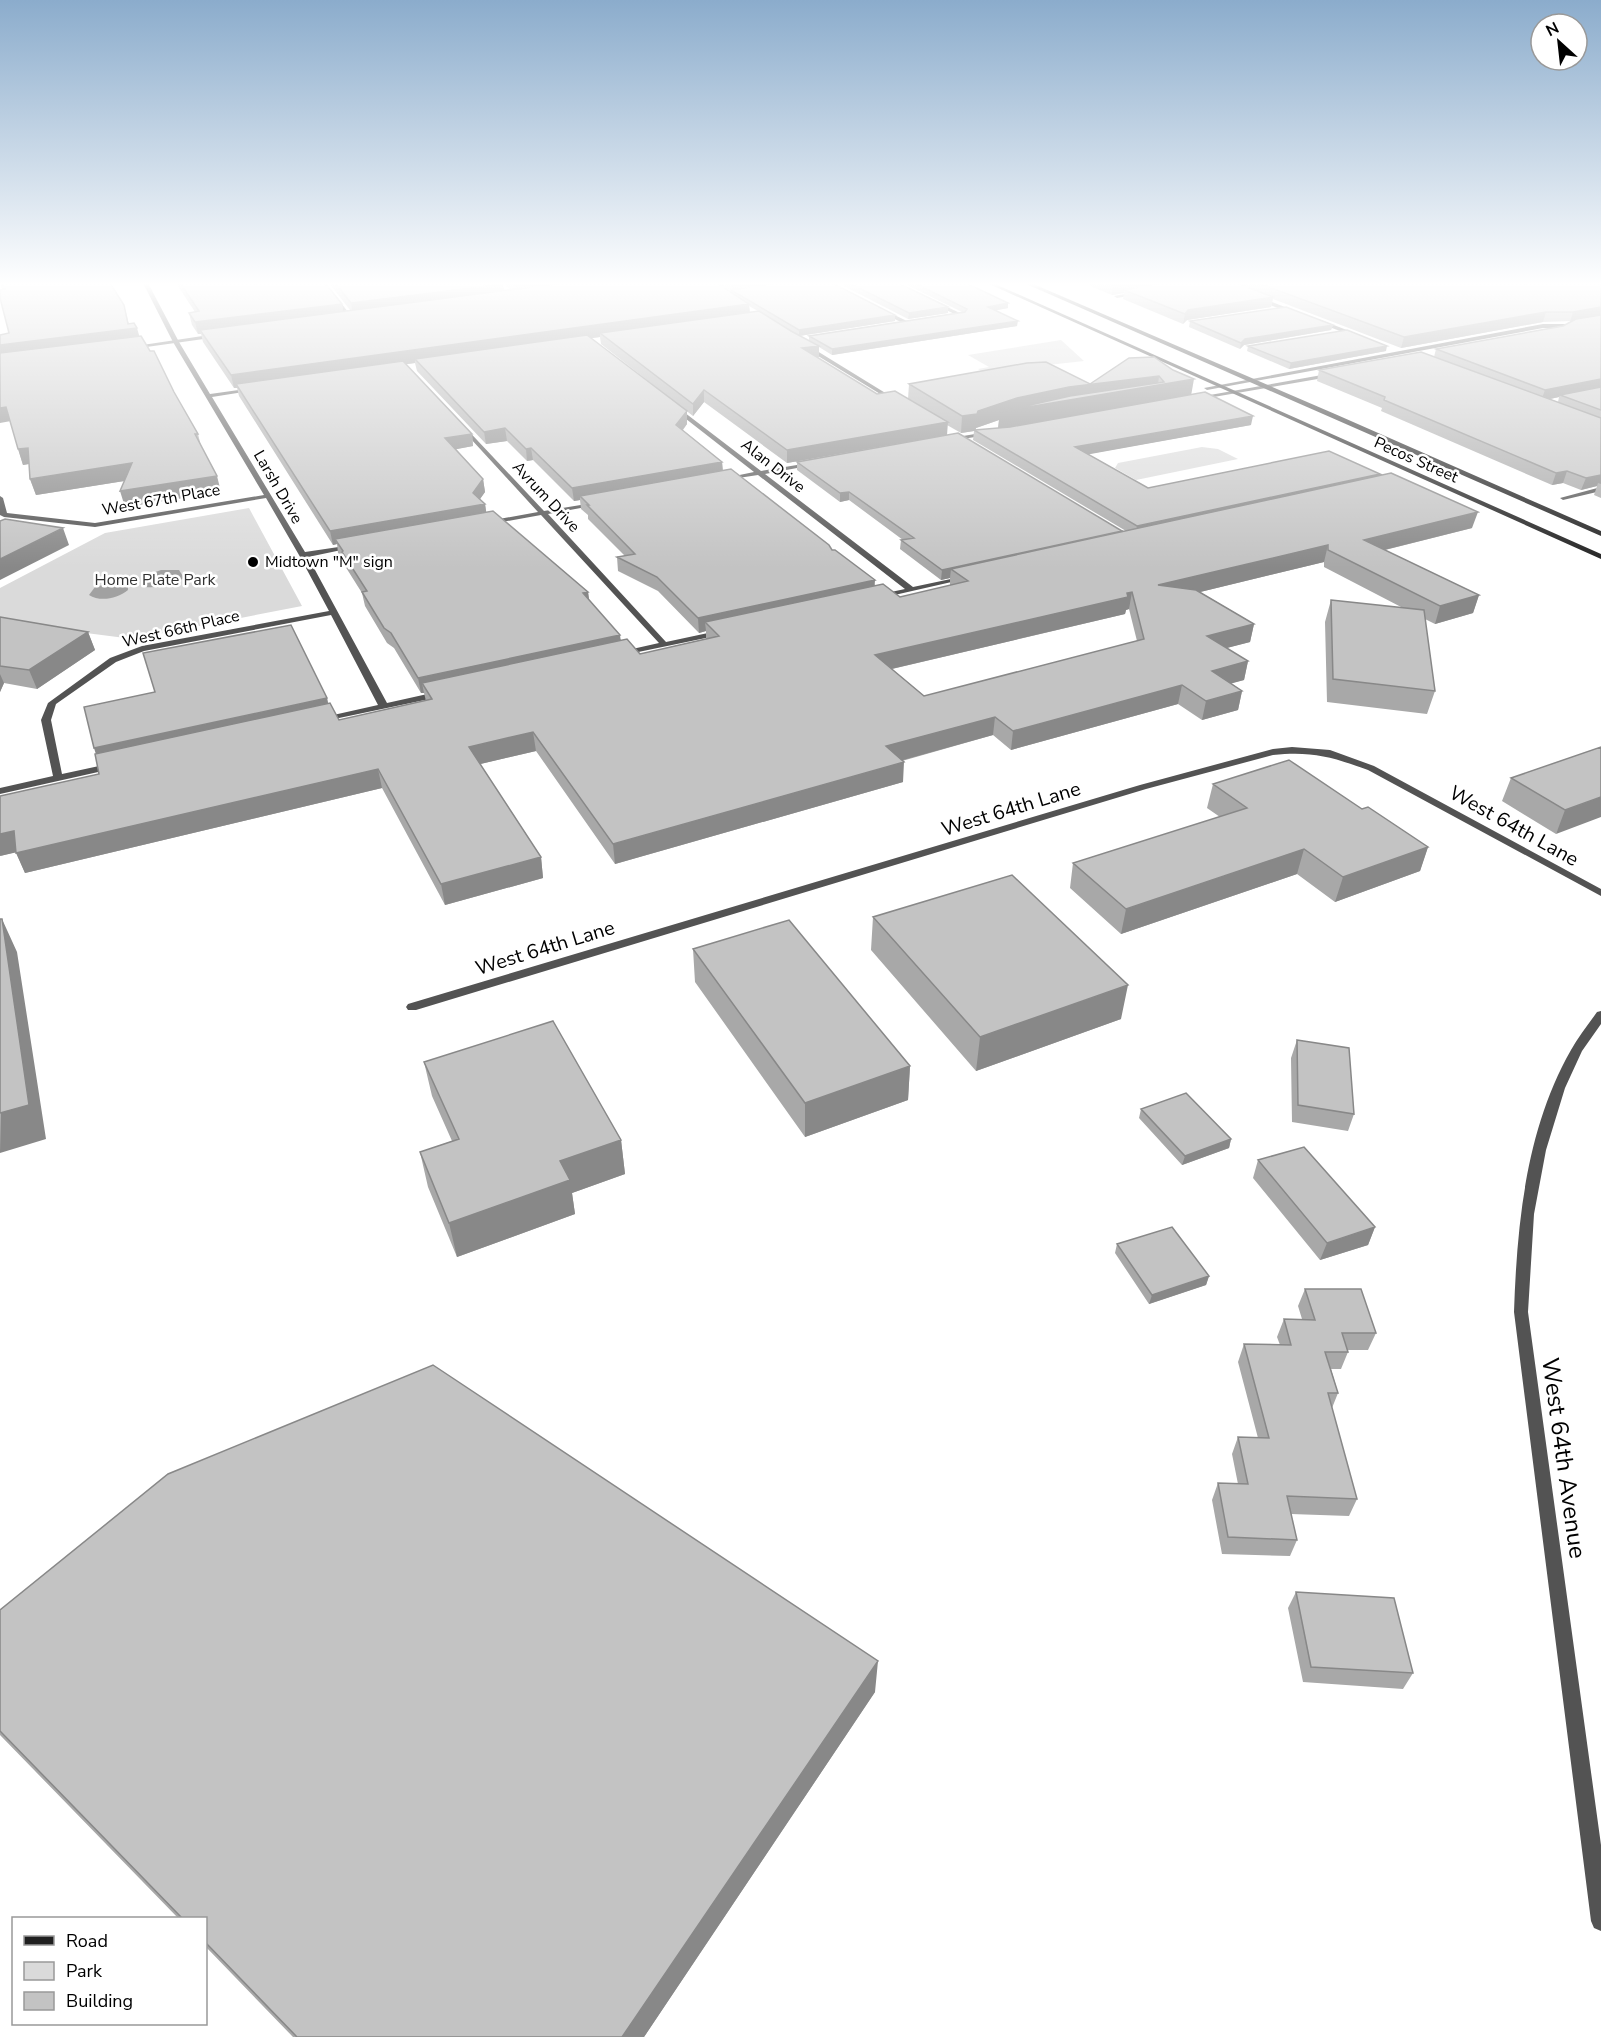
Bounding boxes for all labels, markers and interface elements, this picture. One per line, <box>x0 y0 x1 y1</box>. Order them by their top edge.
north arrow <box>1529 12 1589 72</box>
text: N <box>1542 17 1563 42</box>
street label: Pecos Street <box>1370 432 1462 488</box>
street label: Alan Drive <box>736 434 810 498</box>
street label: Larsh Drive <box>248 446 308 528</box>
street label: Avrum Drive <box>507 457 585 537</box>
street label: West 67th Place <box>100 479 222 521</box>
place label: Midtown "M" sign <box>265 551 393 573</box>
marker: Midtown "M" sign <box>246 555 260 569</box>
park label: Home Plate Park <box>95 569 216 591</box>
street label: West 66th Place <box>120 605 242 653</box>
street label: West 64th Lane <box>938 775 1084 843</box>
street label: West 64th Lane <box>1444 779 1584 873</box>
street label: West 64th Lane <box>472 914 618 982</box>
street label: West 64th Avenue <box>1534 1356 1594 1560</box>
legend <box>12 1917 207 2025</box>
text: Road <box>66 1929 108 1953</box>
text: Park <box>66 1959 103 1983</box>
text: Building <box>66 1989 133 2013</box>

